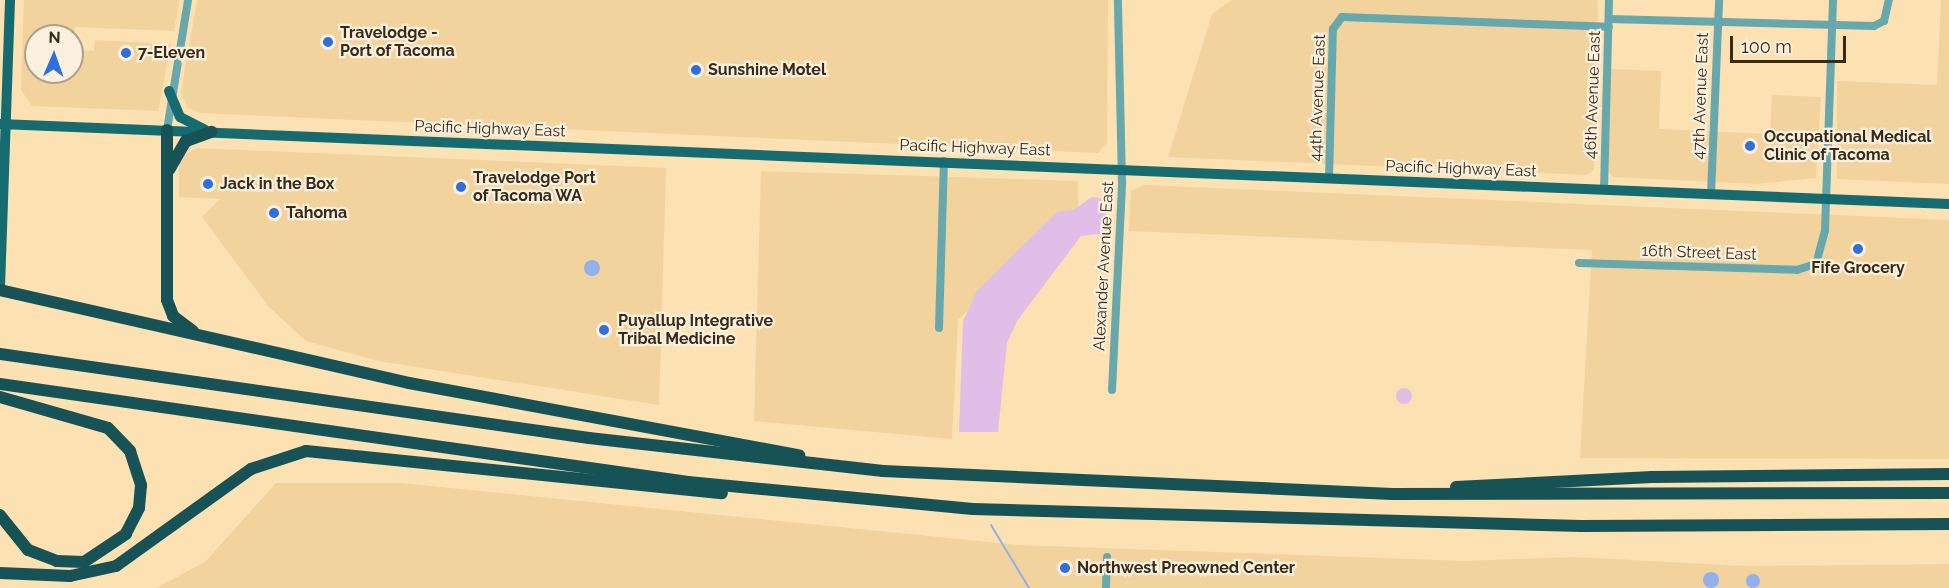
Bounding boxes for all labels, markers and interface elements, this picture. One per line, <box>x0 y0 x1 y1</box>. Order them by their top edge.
place label: Travelodge - Port of Tacoma <box>340 23 455 61</box>
north arrow <box>24 24 84 84</box>
scale bar <box>1733 24 1848 62</box>
text: N <box>48 28 61 47</box>
street label: 46th Avenue East <box>1581 30 1605 160</box>
street label: 47th Avenue East <box>1689 32 1713 160</box>
street label: 44th Avenue East <box>1306 34 1330 162</box>
marker: Travelodge - Port of Tacoma <box>321 35 335 49</box>
text: 100 m <box>1741 36 1792 57</box>
place label: 7-Eleven <box>138 43 205 63</box>
marker: 7-Eleven <box>119 46 133 60</box>
place label: Sunshine Motel <box>708 60 826 80</box>
marker: Sunshine Motel <box>689 63 703 77</box>
street label: Pacific Highway East <box>414 117 566 141</box>
place label: Occupational Medical Clinic of Tacoma <box>1764 127 1932 165</box>
street label: Pacific Highway East <box>899 136 1051 160</box>
marker: Occupational Medical Clinic of Tacoma <box>1741 137 1759 155</box>
street label: Pacific Highway East <box>1385 157 1537 181</box>
place label: Travelodge Port of Tacoma WA <box>473 168 596 206</box>
place label: Jack in the Box <box>220 174 334 194</box>
marker: Jack in the Box <box>201 177 215 191</box>
marker: Travelodge Port of Tacoma WA <box>454 180 468 194</box>
street label: Alexander Avenue East <box>1090 180 1118 352</box>
place label: Tahoma <box>286 203 347 223</box>
marker: Tahoma <box>267 206 281 220</box>
street label: 16th Street East <box>1641 241 1757 265</box>
marker: Fife Grocery <box>1851 242 1865 256</box>
place label: Fife Grocery <box>1811 258 1905 278</box>
place label: Puyallup Integrative Tribal Medicine <box>618 311 773 349</box>
marker: Puyallup Integrative Tribal Medicine <box>595 321 613 339</box>
place label: Northwest Preowned Center <box>1077 558 1295 578</box>
marker: Northwest Preowned Center <box>1058 561 1072 575</box>

